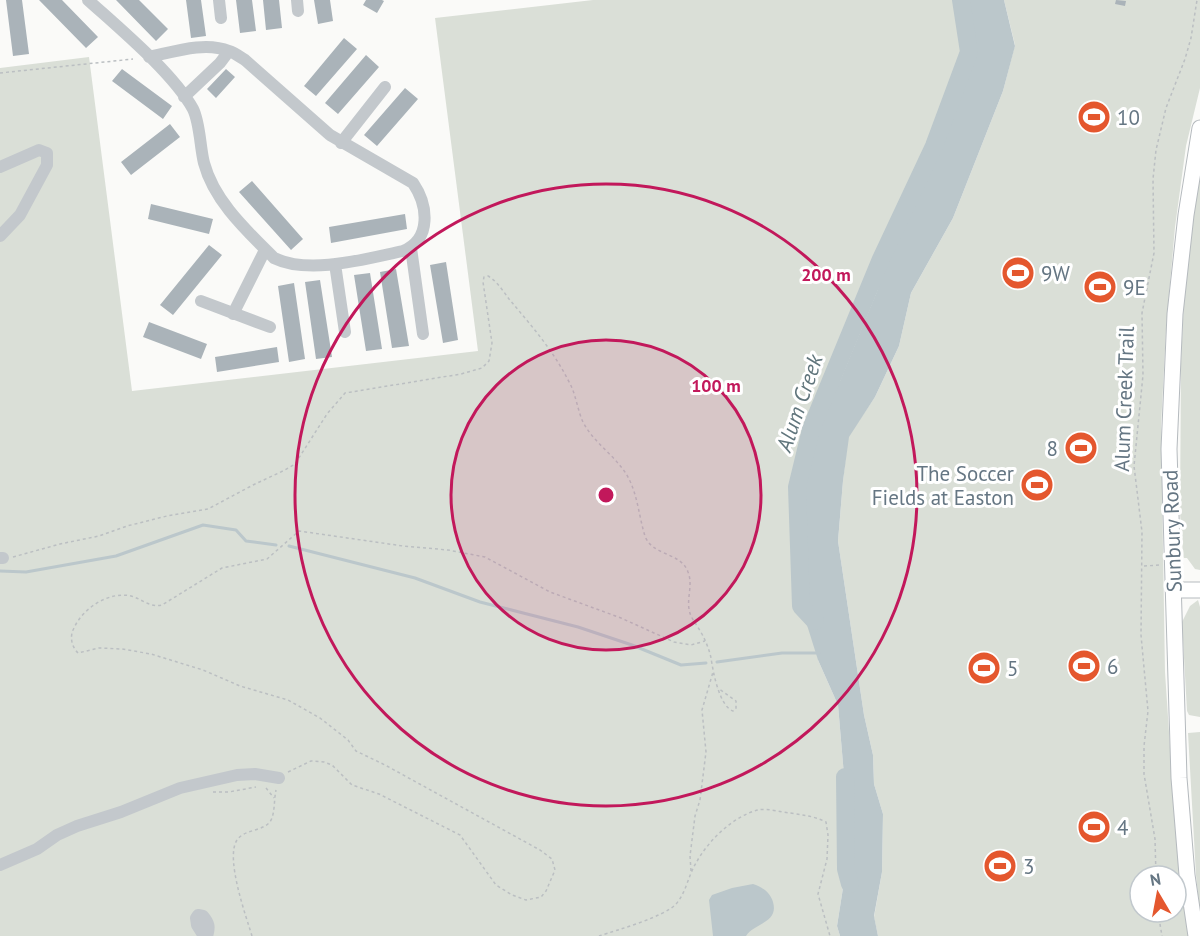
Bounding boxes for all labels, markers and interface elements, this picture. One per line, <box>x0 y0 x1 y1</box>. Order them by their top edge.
sports icon: 10 <box>1076 99 1112 135</box>
place label: 10 <box>1117 104 1140 131</box>
sports icon: 9W <box>1000 255 1036 291</box>
place label: 9W <box>1041 260 1070 287</box>
text: 200 m <box>801 263 851 286</box>
sports icon: 9E <box>1082 269 1118 305</box>
place label: 9E <box>1123 274 1146 301</box>
street label: Alum Creek Trail <box>1108 326 1140 472</box>
water label: Alum Creek <box>769 350 829 456</box>
text: 100 m <box>691 374 741 397</box>
sports icon: 8 <box>1063 430 1099 466</box>
place label: 8 <box>1047 435 1058 462</box>
place label: The Soccer Fields at Easton <box>872 460 1014 511</box>
sports icon: The Soccer Fields at Easton <box>1019 467 1055 503</box>
street label: Sunbury Road <box>1156 469 1188 593</box>
centre of rings <box>596 485 616 505</box>
sports icon: 6 <box>1066 648 1102 684</box>
sports icon: 5 <box>966 650 1002 686</box>
place label: 6 <box>1107 653 1118 680</box>
place label: 5 <box>1007 655 1018 682</box>
sports icon: 4 <box>1076 809 1112 845</box>
place label: 4 <box>1117 814 1128 841</box>
sports icon: 3 <box>982 848 1018 884</box>
place label: 3 <box>1023 853 1034 880</box>
north arrow <box>1128 864 1188 924</box>
text: N <box>1148 868 1162 890</box>

